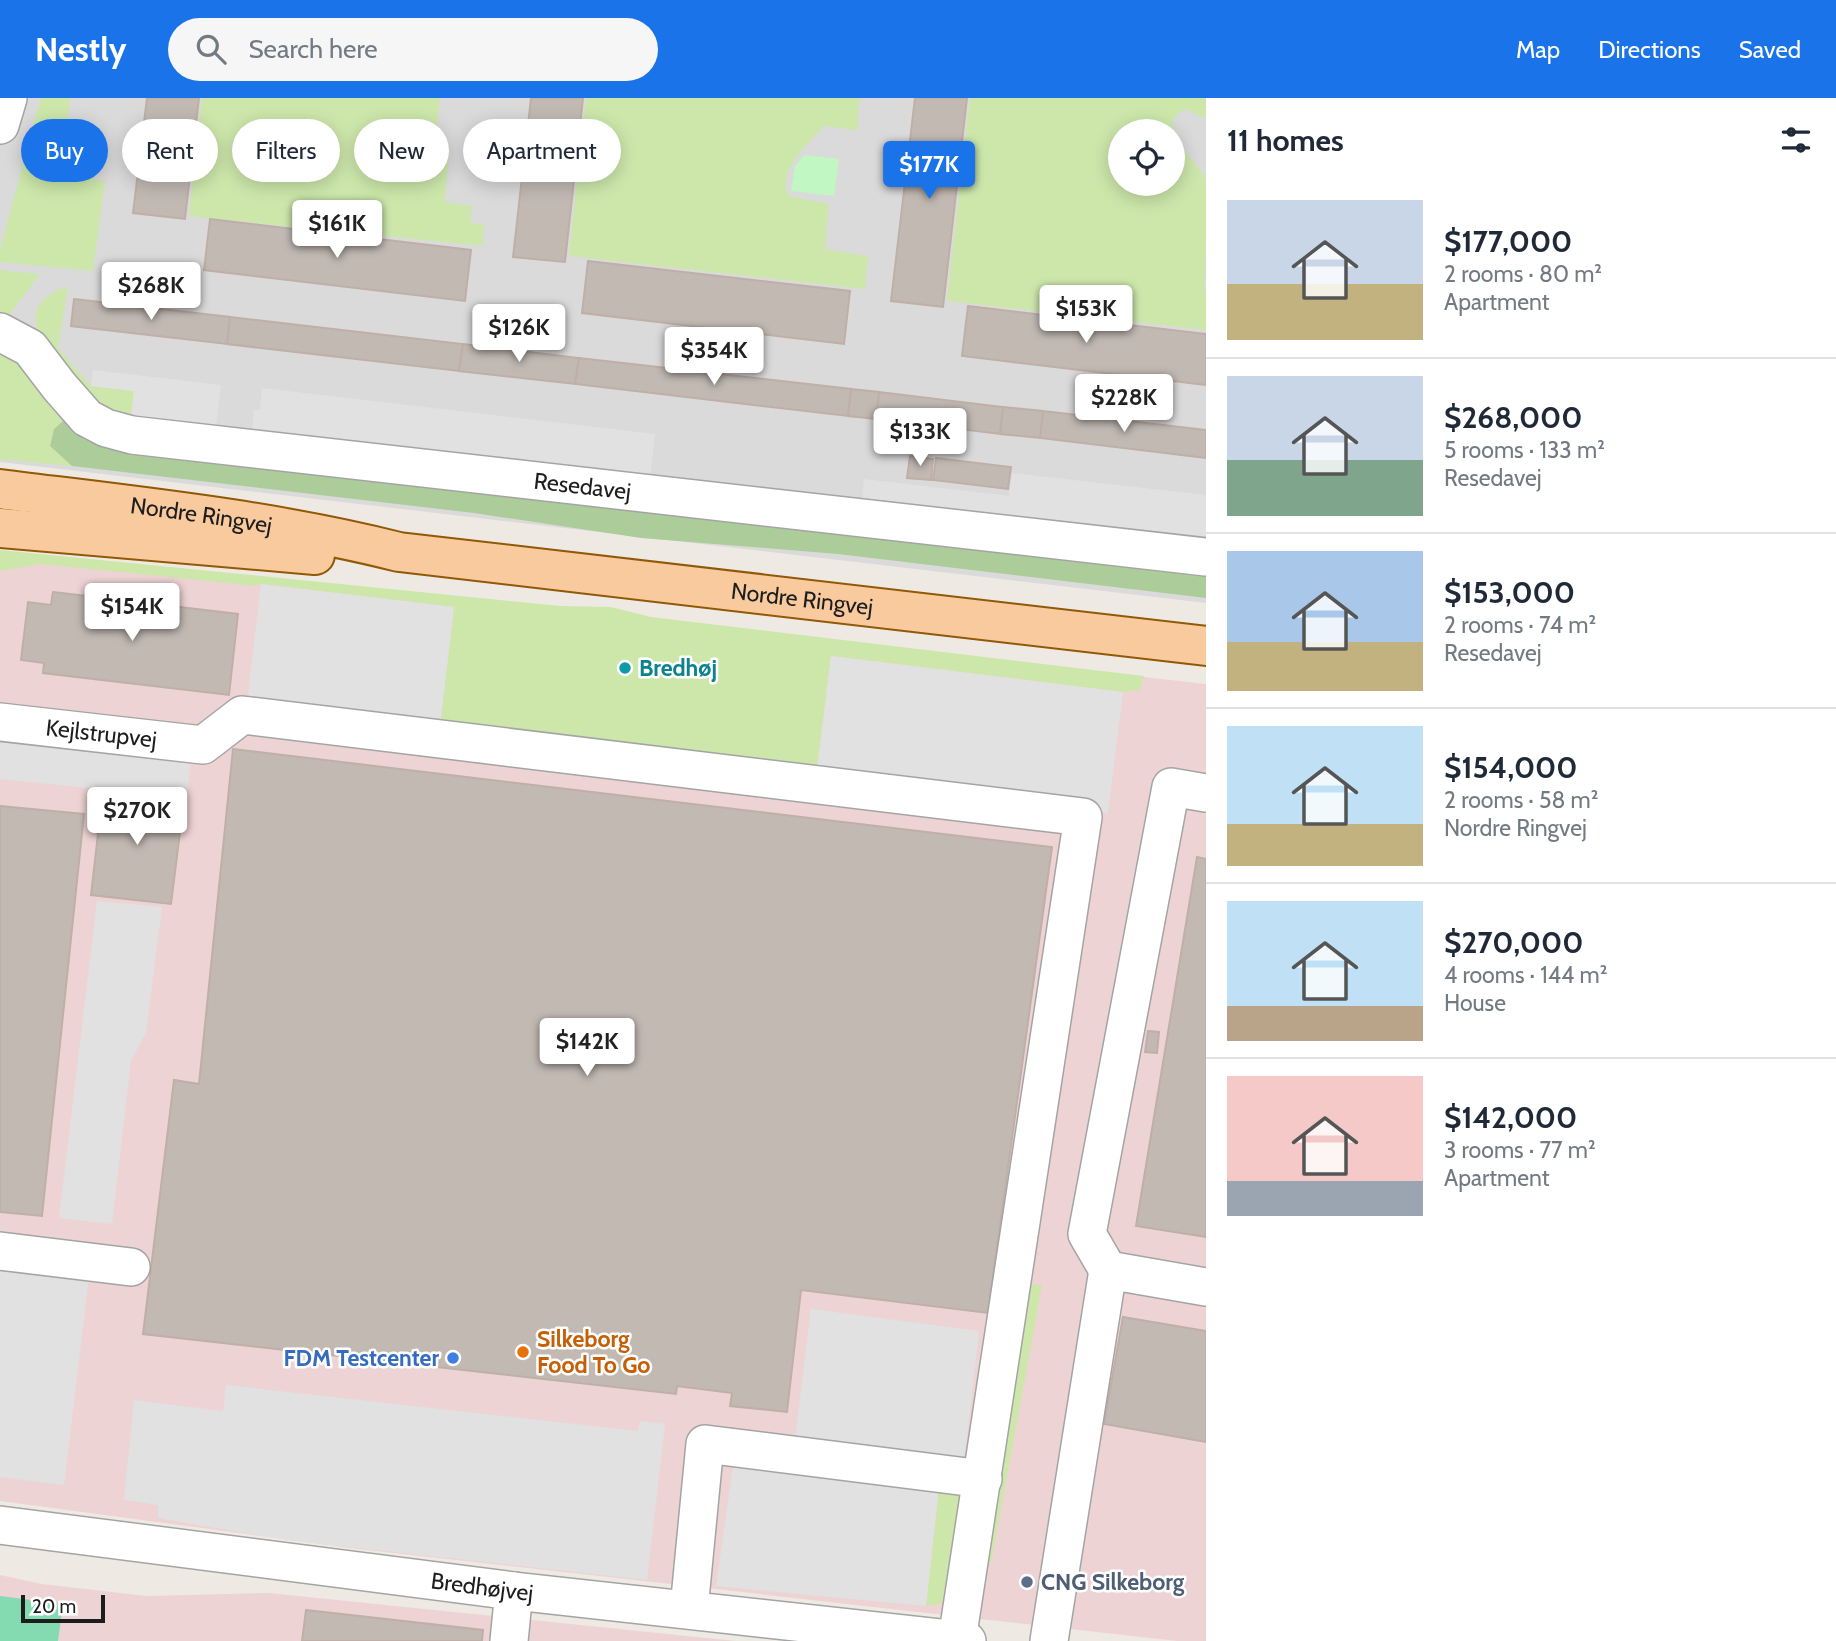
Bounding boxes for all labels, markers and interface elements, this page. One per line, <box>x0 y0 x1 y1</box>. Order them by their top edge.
search box <box>168 18 658 81</box>
text: Nestly <box>35 29 126 69</box>
icon: search <box>192 30 230 68</box>
text: Search here <box>248 33 378 65</box>
text: Map <box>1516 35 1560 64</box>
text: Directions <box>1598 35 1701 64</box>
text: Saved <box>1739 35 1801 64</box>
chip: Buy <box>21 119 108 182</box>
chip: Rent <box>122 119 218 182</box>
chip: Filters <box>232 119 340 182</box>
chip: New <box>354 119 449 182</box>
chip: Apartment <box>463 119 621 182</box>
map controls <box>1108 119 1185 196</box>
button: locate <box>1108 119 1185 196</box>
icon: filters <box>1777 121 1815 159</box>
text: 11 homes <box>1227 122 1344 159</box>
pin: $177K <box>880 141 978 201</box>
text: $177K <box>899 150 959 178</box>
pin: $161K <box>288 200 386 260</box>
text: $161K <box>308 209 366 237</box>
text: $177,000 <box>1444 223 1572 260</box>
icon: home <box>1283 228 1367 312</box>
text: 2 rooms · 80 m² <box>1444 260 1602 288</box>
pin: $268K <box>102 262 200 322</box>
text: $268K <box>118 271 184 299</box>
pin: $153K <box>1037 286 1135 345</box>
text: Apartment <box>1444 288 1549 316</box>
text: $153K <box>1056 294 1117 322</box>
pin: $126K <box>470 304 568 364</box>
text: $126K <box>488 313 550 341</box>
pin: $354K <box>665 328 763 387</box>
text: $354K <box>681 336 747 364</box>
pin: $228K <box>1075 374 1173 434</box>
text: $228K <box>1091 383 1157 411</box>
text: $268,000 <box>1444 399 1582 436</box>
icon: home <box>1283 404 1367 488</box>
pin: $133K <box>871 408 969 468</box>
text: $133K <box>889 417 951 445</box>
text: 5 rooms · 133 m² <box>1444 436 1605 464</box>
text: Resedavej <box>1444 464 1542 492</box>
street label: Resedavej <box>532 467 633 506</box>
street label: Nordre Ringvej <box>129 491 274 539</box>
text: $153,000 <box>1444 574 1575 611</box>
street label: Nordre Ringvej <box>729 577 875 621</box>
icon: home <box>1283 579 1367 663</box>
pin: $154K <box>83 584 181 643</box>
text: $154K <box>101 592 163 620</box>
text: 2 rooms · 74 m² <box>1444 611 1596 639</box>
text: Resedavej <box>1444 639 1542 667</box>
place label: Bredhøj <box>639 654 717 682</box>
marker: Bredhøj <box>617 660 633 676</box>
street label: Kejlstrupvej <box>44 713 158 754</box>
text: $154,000 <box>1444 749 1577 786</box>
icon: home <box>1283 754 1367 838</box>
text: 2 rooms · 58 m² <box>1444 786 1598 814</box>
pin: $270K <box>88 788 186 847</box>
text: $270K <box>103 796 171 824</box>
text: Nordre Ringvej <box>1444 814 1587 842</box>
text: $270,000 <box>1444 924 1583 961</box>
icon: home <box>1283 929 1367 1013</box>
text: 4 rooms · 144 m² <box>1444 961 1607 989</box>
text: House <box>1444 989 1506 1017</box>
pin: $142K <box>538 1018 636 1078</box>
text: $142K <box>556 1027 618 1055</box>
text: $142,000 <box>1444 1099 1577 1136</box>
icon: home <box>1283 1104 1367 1188</box>
text: 3 rooms · 77 m² <box>1444 1136 1596 1164</box>
text: Apartment <box>1444 1164 1549 1192</box>
place label: Silkeborg Food To Go <box>537 1325 650 1379</box>
place label: FDM Testcenter <box>284 1344 439 1372</box>
marker: Silkeborg Food To Go <box>515 1344 531 1360</box>
marker: FDM Testcenter <box>445 1350 461 1366</box>
street label: Bredhøjvej <box>429 1566 535 1607</box>
place label: CNG Silkeborg <box>1041 1568 1185 1596</box>
marker: CNG Silkeborg <box>1019 1574 1035 1590</box>
scale bar <box>21 1592 105 1624</box>
text: 20 m <box>32 1595 76 1618</box>

